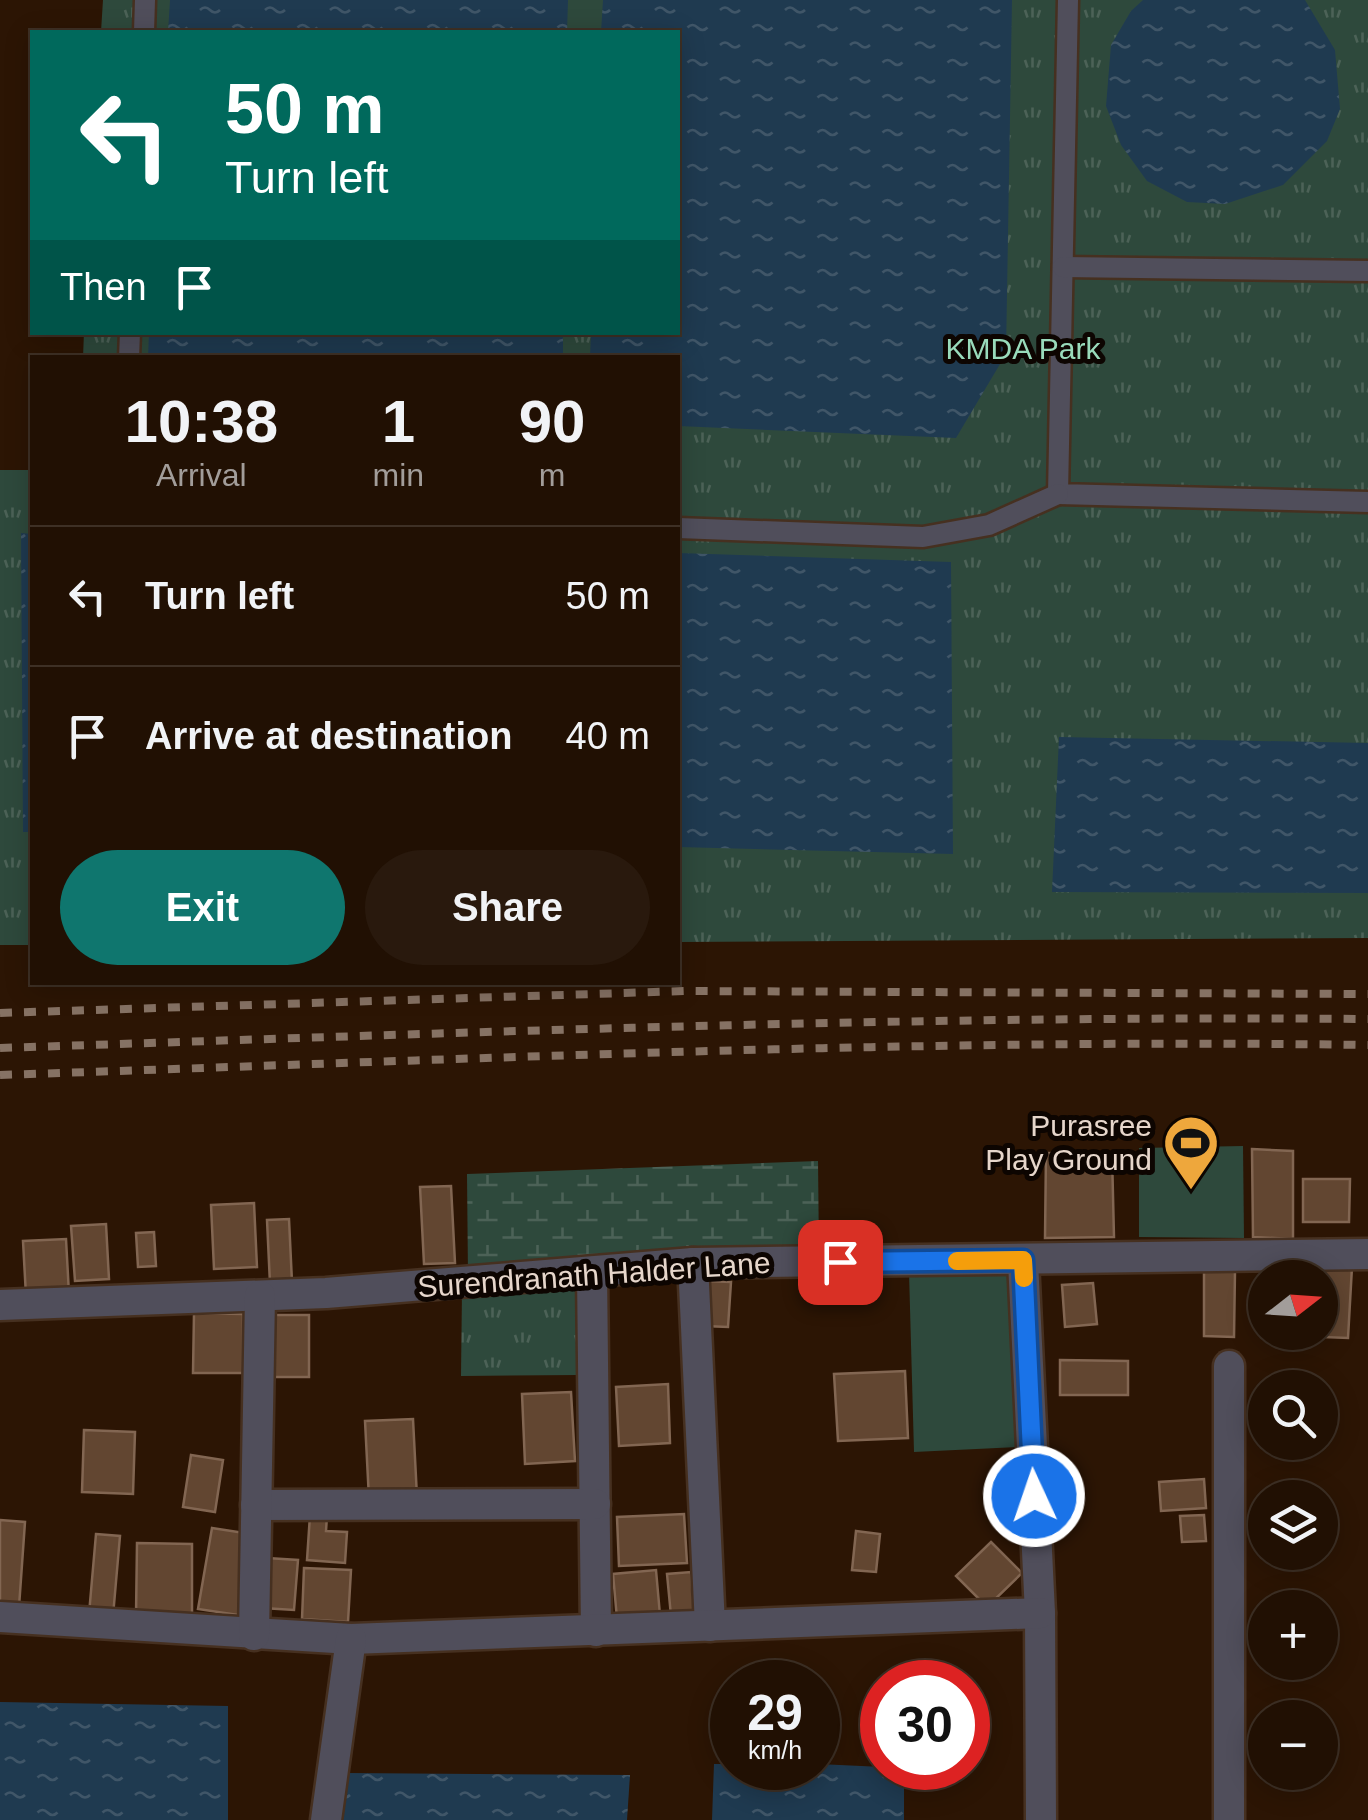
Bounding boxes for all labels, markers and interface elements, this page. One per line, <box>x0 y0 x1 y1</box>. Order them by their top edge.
icon: left <box>60 70 190 200</box>
text: 50 m <box>225 70 385 148</box>
text: Turn left <box>225 152 388 203</box>
icon: arrive <box>167 260 222 315</box>
text: Then <box>60 266 147 308</box>
park label: KMDA Park <box>945 332 1102 365</box>
text: 10:38 <box>125 388 278 455</box>
text: 1 <box>382 388 415 455</box>
text: 90 <box>519 388 585 455</box>
text: Arrival <box>156 457 247 493</box>
text: min <box>373 457 424 493</box>
text: m <box>539 457 565 493</box>
icon: left <box>60 569 115 624</box>
text: Turn left <box>145 575 294 617</box>
text: 50 m <box>566 575 650 617</box>
icon: arrive <box>60 709 115 764</box>
text: Arrive at destination <box>145 715 512 757</box>
text: 40 m <box>566 715 650 757</box>
button: Exit <box>60 850 345 965</box>
button: Share <box>365 850 650 965</box>
place label: Purasree Play Ground <box>985 1109 1152 1176</box>
sports icon: Purasree Play Ground <box>1161 1113 1221 1192</box>
pin <box>798 1220 883 1305</box>
icon: arrive <box>813 1235 868 1290</box>
street label: Surendranath Halder Lane <box>416 1246 771 1303</box>
north arrow <box>1248 1260 1338 1350</box>
map controls <box>1248 1260 1338 1790</box>
button: search <box>1248 1370 1338 1460</box>
position arrow <box>982 1444 1086 1548</box>
button: layers <box>1248 1480 1338 1570</box>
button: + <box>1248 1590 1338 1680</box>
speed limit sign: 30 <box>860 1660 990 1790</box>
text: 29 <box>747 1685 803 1741</box>
button: − <box>1248 1700 1338 1790</box>
text: km/h <box>748 1736 802 1764</box>

